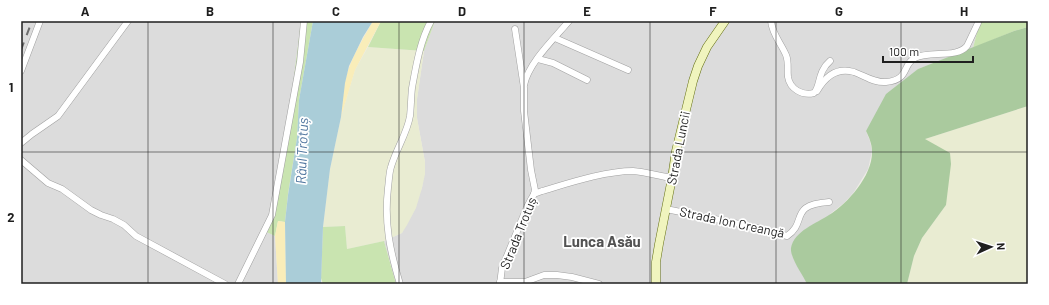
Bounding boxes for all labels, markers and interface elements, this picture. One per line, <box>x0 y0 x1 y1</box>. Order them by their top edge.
text: A <box>81 3 90 19</box>
text: B <box>206 3 214 19</box>
text: C <box>332 3 340 19</box>
text: D <box>458 3 466 19</box>
text: E <box>583 3 591 19</box>
text: F <box>709 3 717 19</box>
text: G <box>835 3 843 19</box>
text: H <box>960 3 968 19</box>
scale bar <box>883 38 973 64</box>
text: 100 m <box>889 44 919 58</box>
text: 1 <box>9 79 13 95</box>
street label: Strada Luncii <box>663 110 693 186</box>
water label: Râul Trotuș <box>292 117 311 184</box>
street label: Strada Trotuș <box>496 195 540 271</box>
street label: Strada Ion Creangă <box>678 203 786 241</box>
text: 2 <box>7 209 15 225</box>
north arrow <box>971 227 1011 267</box>
district label: Lunca Asău <box>563 232 641 250</box>
text: N <box>995 242 1008 250</box>

